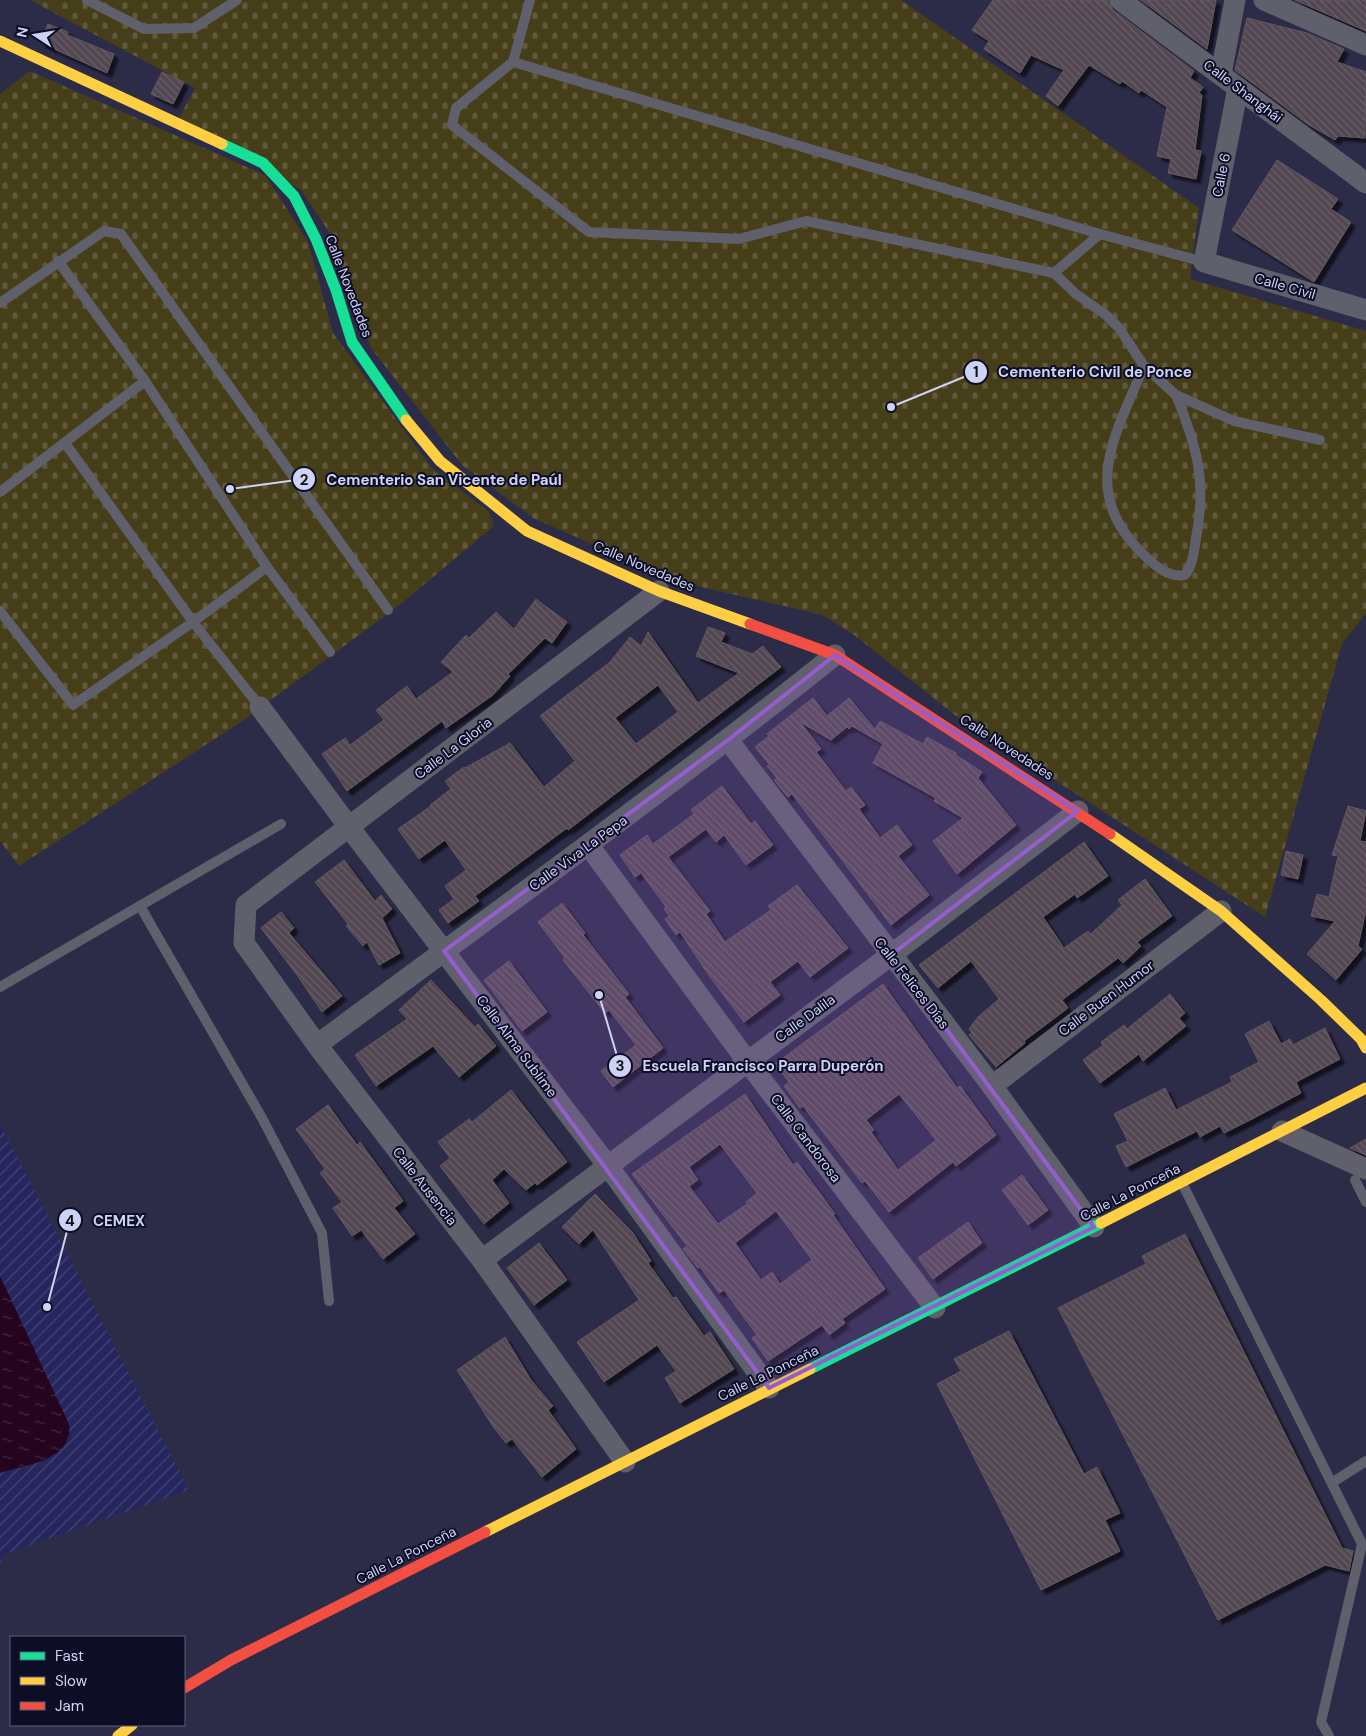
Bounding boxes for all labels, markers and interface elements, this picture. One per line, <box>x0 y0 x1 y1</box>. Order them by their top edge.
north arrow <box>10 10 60 60</box>
text: N <box>12 25 32 39</box>
street label: Calle Shanghái <box>1200 55 1286 127</box>
street label: Calle 6 <box>1208 152 1234 198</box>
street label: Calle Novedades <box>321 232 377 340</box>
street label: Calle Civil <box>1252 269 1318 303</box>
callout: Cementerio Civil de Ponce <box>963 357 1202 387</box>
text: 1 <box>973 362 979 382</box>
text: Cementerio Civil de Ponce <box>998 362 1192 382</box>
callout: Cementerio San Vicente de Paúl <box>292 464 572 494</box>
text: 2 <box>300 470 309 490</box>
text: Cementerio San Vicente de Paúl <box>326 470 562 490</box>
street label: Calle Novedades <box>591 537 697 595</box>
street label: Calle Novedades <box>957 710 1057 784</box>
street label: Calle La Gloria <box>411 713 495 783</box>
street label: Calle Viva La Pepa <box>525 811 631 895</box>
street label: Calle Felices Días <box>871 934 953 1032</box>
street label: Calle Buen Humor <box>1055 956 1157 1040</box>
street label: Calle Dalila <box>771 990 839 1046</box>
street label: Calle Alma Sublime <box>473 991 561 1101</box>
callout: Escuela Francisco Parra Duperón <box>607 1051 893 1081</box>
text: 3 <box>615 1056 625 1076</box>
text: Escuela Francisco Parra Duperón <box>642 1056 884 1076</box>
street label: Calle Candorosa <box>767 1090 845 1186</box>
street label: Calle Ausencia <box>389 1143 461 1229</box>
street label: Calle La Ponceña <box>1077 1159 1183 1225</box>
callout: CEMEX <box>58 1205 155 1235</box>
text: 4 <box>65 1211 75 1231</box>
text: CEMEX <box>93 1211 145 1231</box>
street label: Calle La Ponceña <box>715 1341 821 1405</box>
street label: Calle La Ponceña <box>353 1522 459 1588</box>
legend <box>10 1636 185 1726</box>
text: Fast <box>55 1646 84 1666</box>
text: Slow <box>55 1671 88 1691</box>
text: Jam <box>55 1696 84 1716</box>

